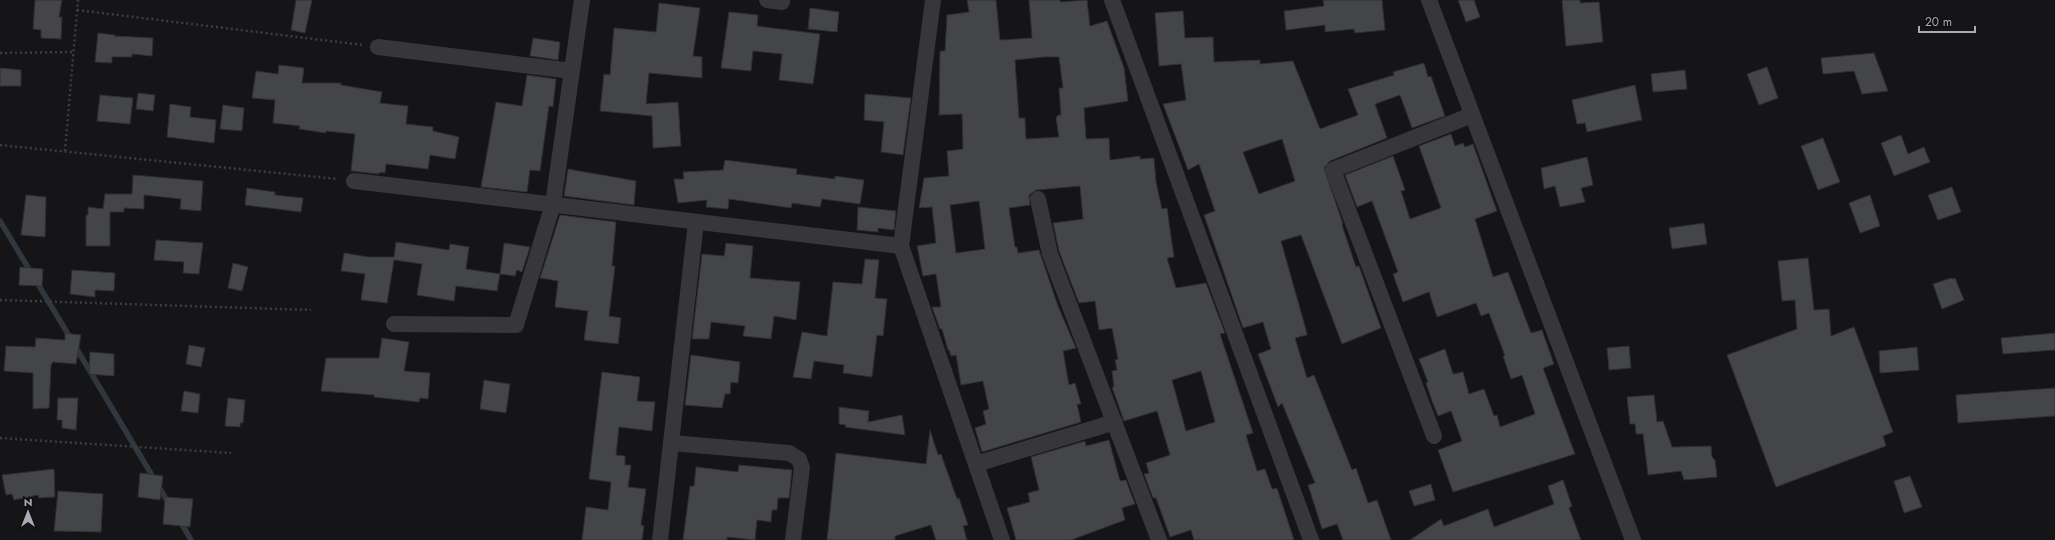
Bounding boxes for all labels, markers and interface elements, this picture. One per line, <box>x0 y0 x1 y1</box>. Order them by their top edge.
scale bar <box>1919 8 1975 34</box>
text: 20 m <box>1925 13 1952 31</box>
north arrow <box>8 492 48 532</box>
text: N <box>24 494 32 510</box>

